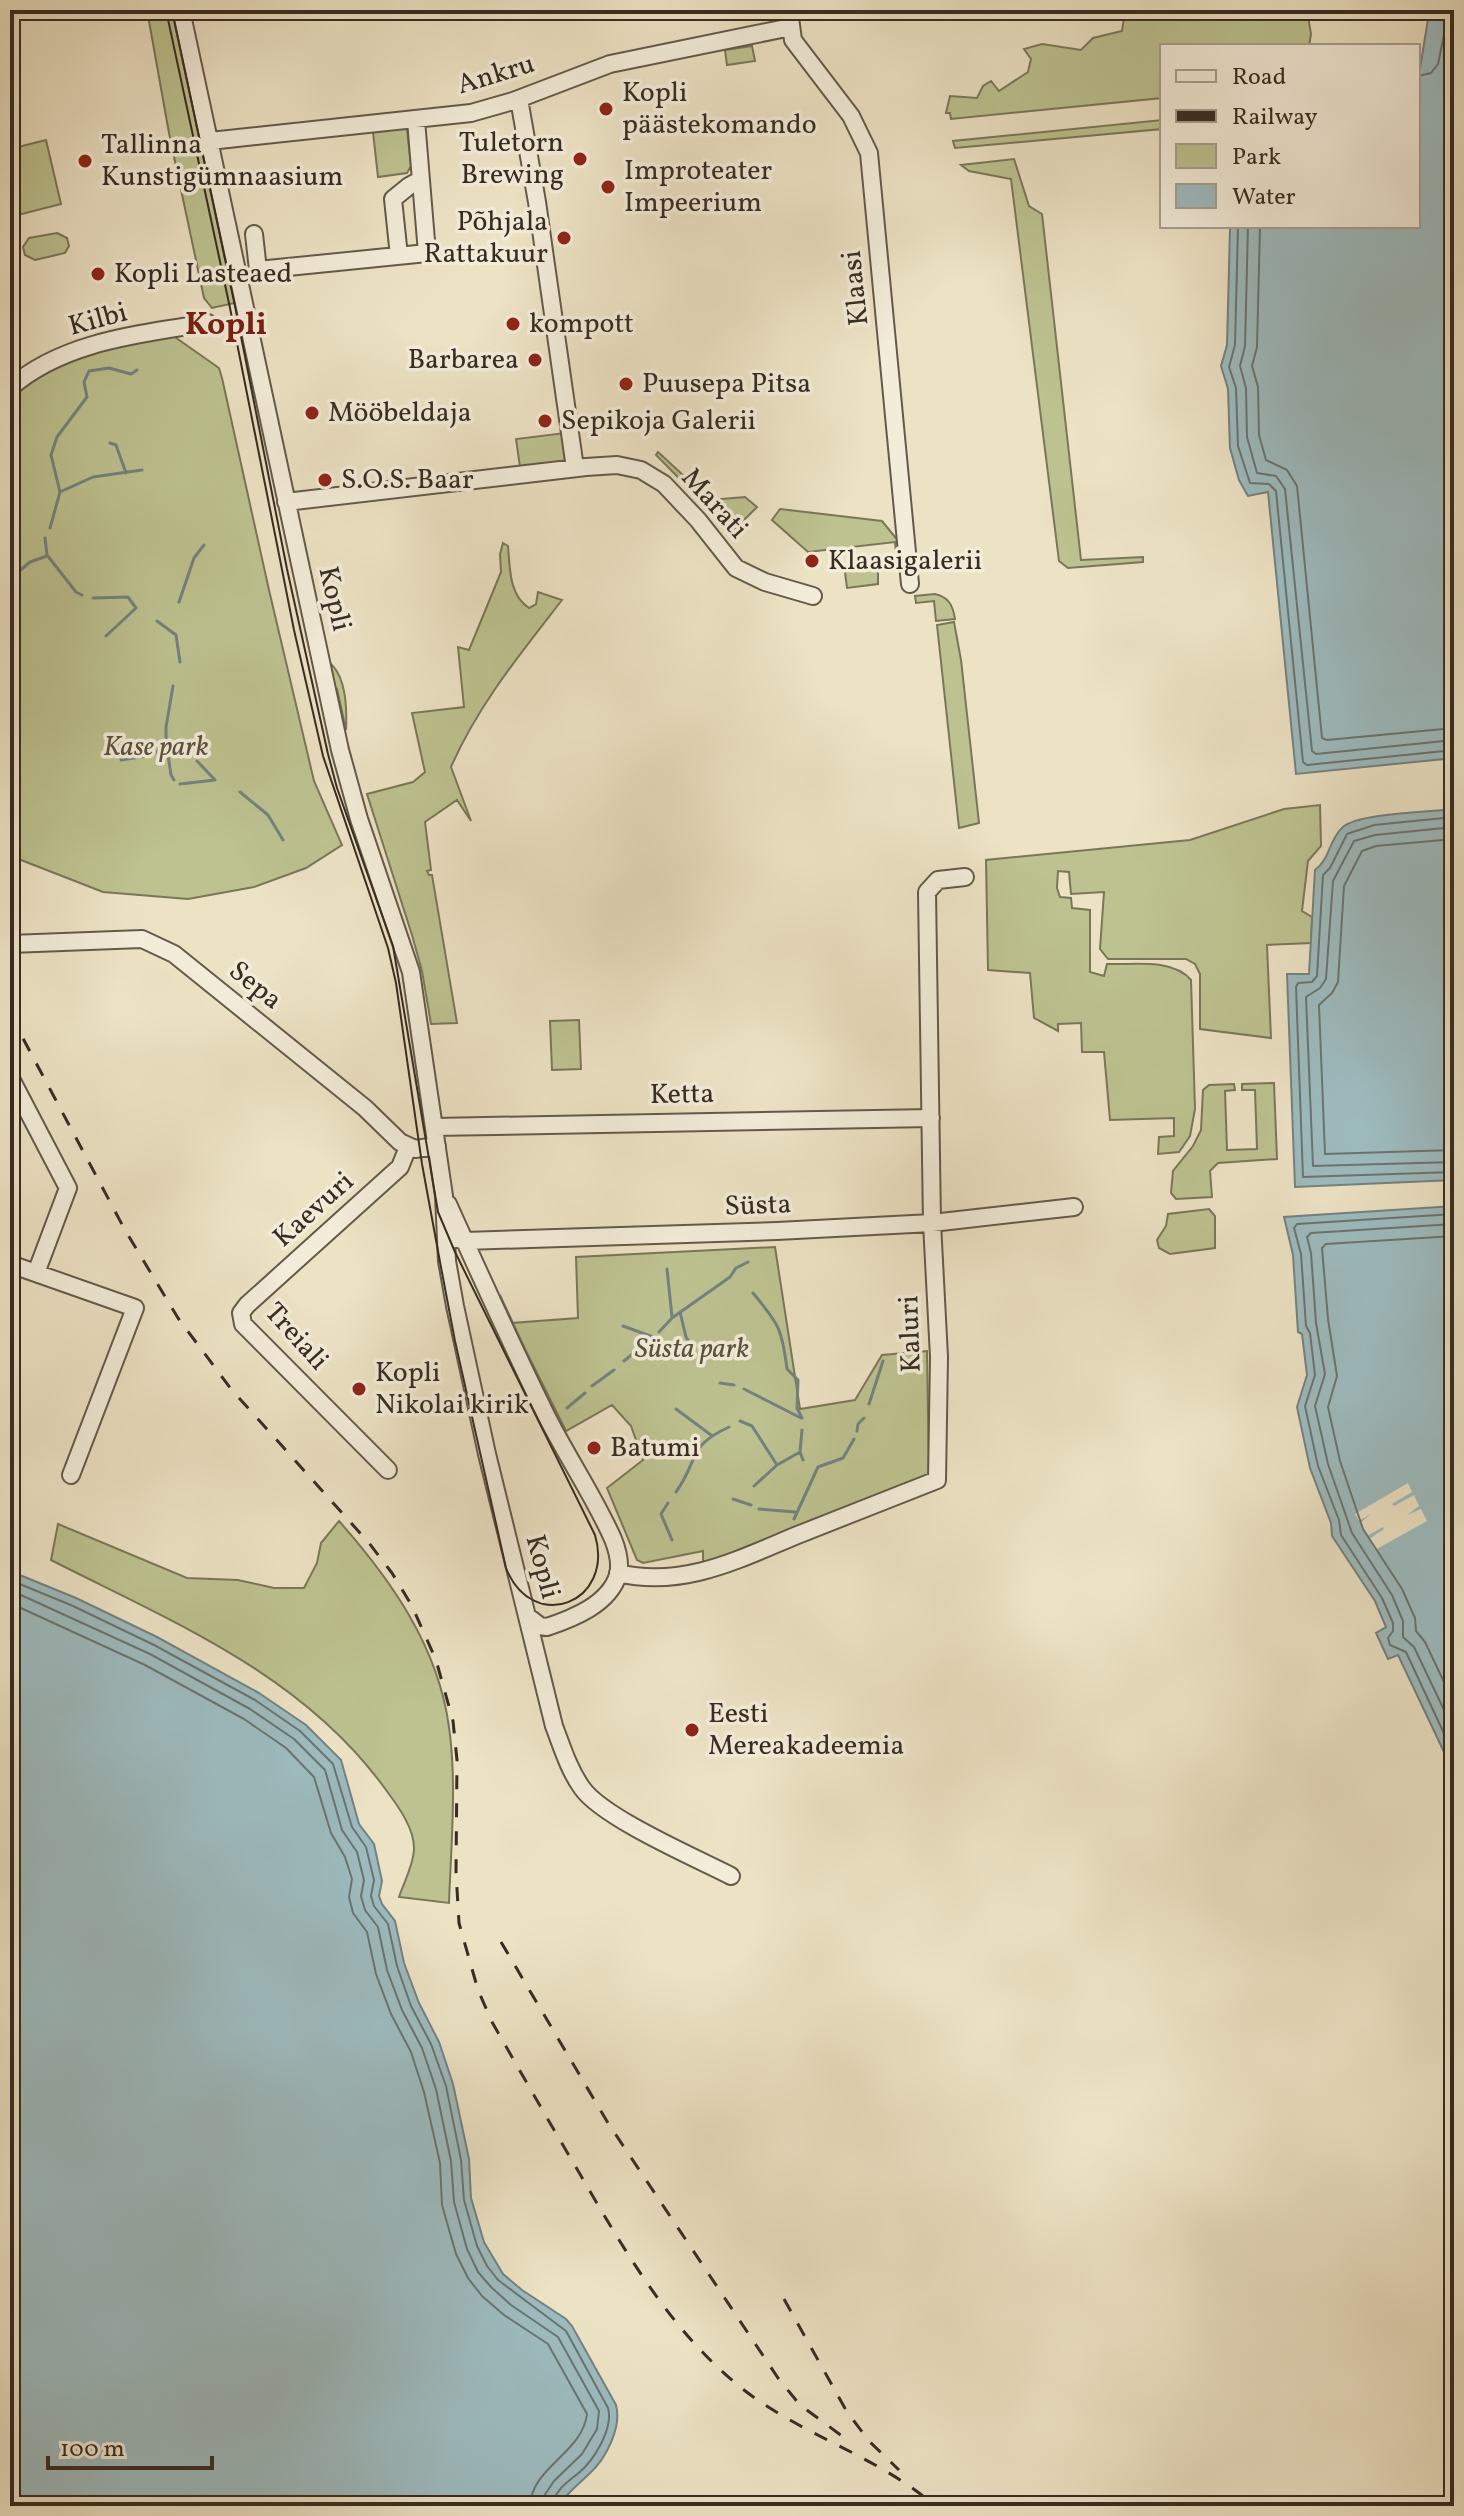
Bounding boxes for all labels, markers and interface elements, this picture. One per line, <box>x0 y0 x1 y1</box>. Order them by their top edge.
legend <box>1160 44 1420 228</box>
street label: Ankru <box>452 45 540 105</box>
text: Road <box>1232 61 1286 95</box>
place label: Kopli päästekomando <box>622 74 817 145</box>
marker: Kopli päästekomando <box>597 100 615 118</box>
text: Railway <box>1232 101 1318 135</box>
place label: Tuletorn Brewing <box>459 124 564 195</box>
place label: Tallinna Kunstigümnaasium <box>101 126 343 197</box>
text: Park <box>1232 141 1281 175</box>
marker: Tuletorn Brewing <box>571 150 589 168</box>
marker: Tallinna Kunstigümnaasium <box>76 152 94 170</box>
place label: Improteater Impeerium <box>624 152 773 223</box>
marker: Improteater Impeerium <box>599 178 617 196</box>
text: Water <box>1232 181 1296 215</box>
place label: Põhjala Rattakuur <box>423 203 548 274</box>
marker: Põhjala Rattakuur <box>555 229 573 247</box>
street label: Klaasi <box>833 248 879 328</box>
place label: Kopli Lasteaed <box>114 255 292 294</box>
marker: Kopli Lasteaed <box>89 265 107 283</box>
street label: Kilbi <box>64 293 132 347</box>
district label: Kopli <box>185 304 267 348</box>
place label: kompott <box>529 305 634 344</box>
marker: kompott <box>504 315 522 333</box>
place label: Barbarea <box>408 341 519 380</box>
marker: Barbarea <box>526 351 544 369</box>
place label: Puusepa Pitsa <box>642 365 811 404</box>
marker: Puusepa Pitsa <box>617 375 635 393</box>
place label: Mööbeldaja <box>328 394 472 433</box>
place label: Sepikoja Galerii <box>561 402 756 441</box>
marker: Mööbeldaja <box>303 404 321 422</box>
marker: Sepikoja Galerii <box>536 412 554 430</box>
street label: Marati <box>672 460 756 548</box>
place label: S.O.S. Baar <box>341 461 474 500</box>
marker: S.O.S. Baar <box>316 471 334 489</box>
place label: Klaasigalerii <box>828 542 982 581</box>
marker: Klaasigalerii <box>803 552 821 570</box>
street label: Kopli <box>308 563 360 635</box>
park label: Kase park <box>103 728 209 767</box>
street label: Sepa <box>220 952 290 1020</box>
street label: Ketta <box>649 1075 715 1115</box>
street label: Kaevuri <box>265 1163 363 1257</box>
street label: Süsta <box>724 1185 792 1227</box>
street label: Treiali <box>255 1294 337 1380</box>
street label: Kaluri <box>890 1295 932 1373</box>
park label: Süsta park <box>635 1330 749 1369</box>
place label: Kopli Nikolai kirik <box>375 1354 529 1425</box>
marker: Kopli Nikolai kirik <box>350 1380 368 1398</box>
place label: Batumi <box>610 1429 700 1468</box>
marker: Batumi <box>585 1439 603 1457</box>
street label: Kopli <box>515 1530 569 1604</box>
place label: Eesti Mereakadeemia <box>708 1695 904 1766</box>
marker: Eesti Mereakadeemia <box>683 1721 701 1739</box>
scale bar <box>48 2420 212 2470</box>
text: 100 m <box>60 2433 125 2467</box>

